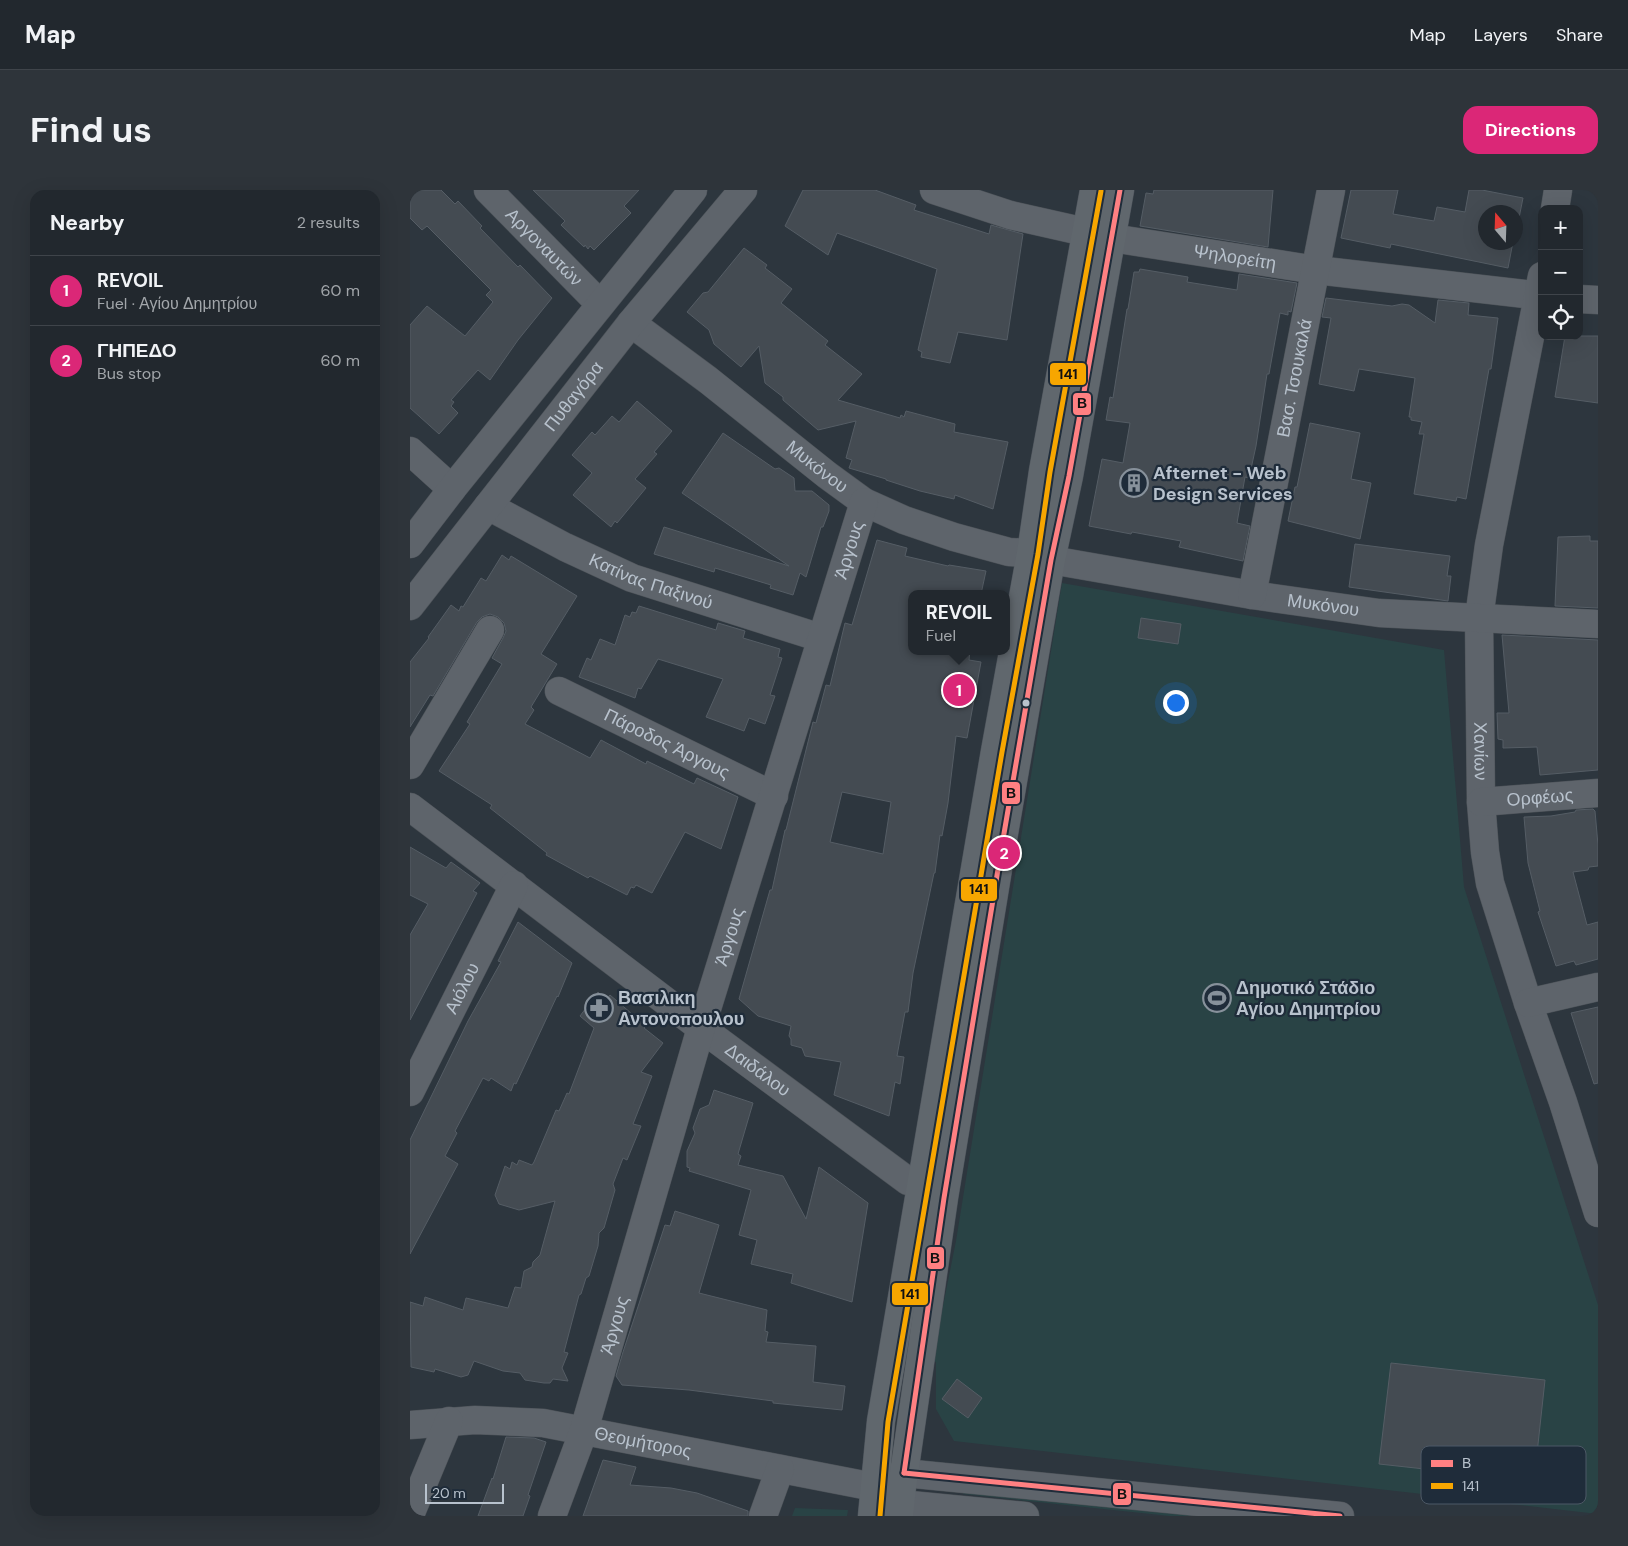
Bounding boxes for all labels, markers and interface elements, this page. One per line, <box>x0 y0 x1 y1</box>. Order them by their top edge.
text: Map <box>25 19 76 50</box>
text: Map <box>1410 23 1446 47</box>
text: Layers <box>1474 23 1528 47</box>
text: Share <box>1556 23 1603 47</box>
button: Directions <box>1463 106 1598 154</box>
text: Find us <box>30 107 152 153</box>
street label: Αργοναυτών <box>500 203 588 291</box>
north arrow <box>1478 205 1523 250</box>
map controls <box>1538 205 1583 340</box>
button: + <box>1538 205 1583 250</box>
text: Nearby <box>50 209 124 237</box>
text: 2 results <box>297 212 360 233</box>
street label: Ψηλορείτη <box>1192 239 1278 276</box>
button: − <box>1538 250 1583 295</box>
text: REVOIL <box>97 268 164 293</box>
text: 1 <box>63 280 69 301</box>
text: 60 m <box>320 280 360 301</box>
text: Fuel · Αγίου Δημητρίου <box>97 293 257 314</box>
button: locate <box>1538 295 1583 340</box>
street label: Βασ. Τσουκαλά <box>1271 317 1318 439</box>
text: ΓΗΠΕΔΟ <box>97 338 176 363</box>
text: 2 <box>61 350 71 371</box>
text: 60 m <box>320 350 360 371</box>
street label: Πυθαγόρα <box>539 356 609 436</box>
line badge: 141 <box>1049 362 1087 386</box>
text: Bus stop <box>97 363 161 384</box>
text: 141 <box>1058 365 1078 383</box>
line badge: Β <box>1072 392 1092 416</box>
text: Β <box>1077 394 1087 412</box>
street label: Μυκόνου <box>781 435 853 498</box>
place label: Afternet - Web Design Services <box>1153 461 1293 506</box>
building icon: Afternet - Web Design Services <box>1119 468 1149 498</box>
street label: Άργους <box>829 517 870 582</box>
street label: Κατίνας Παξινού <box>585 548 716 615</box>
street label: Μυκόνου <box>1286 588 1361 622</box>
popup <box>908 590 1010 655</box>
text: REVOIL <box>926 600 992 625</box>
text: Fuel <box>926 625 956 646</box>
pin: 1 <box>943 671 975 709</box>
your location <box>1163 690 1189 716</box>
unlabelled marker <box>1021 698 1031 708</box>
street label: Πάροδος Άργους <box>600 703 734 785</box>
street label: Χανίων <box>1468 722 1493 781</box>
line badge: Β <box>1001 781 1021 805</box>
street label: Ορφέως <box>1506 783 1574 812</box>
text: Β <box>1006 784 1016 802</box>
pin: 2 <box>988 834 1020 872</box>
line badge: 141 <box>960 878 998 902</box>
text: 141 <box>969 880 989 898</box>
street label: Άργους <box>709 904 750 969</box>
street label: Αιόλου <box>439 959 485 1018</box>
place label: Δημοτικό Στάδιο Αγίου Δημητρίου <box>1236 976 1381 1021</box>
sports icon: Δημοτικό Στάδιο Αγίου Δημητρίου <box>1202 983 1232 1013</box>
place label: Βασιλικη Αντονοπουλου <box>618 986 744 1031</box>
pharmacy icon: Βασιλικη Αντονοπουλου <box>584 993 614 1023</box>
street label: Δαιδάλου <box>720 1038 795 1102</box>
line badge: Β <box>926 1246 945 1270</box>
text: Β <box>930 1249 940 1267</box>
line badge: 141 <box>891 1282 929 1306</box>
text: 141 <box>900 1285 920 1303</box>
street label: Άργους <box>595 1293 634 1357</box>
street label: Θεομήτορος <box>592 1421 694 1463</box>
legend <box>1421 1446 1586 1504</box>
text: Β <box>1462 1454 1471 1472</box>
text: 141 <box>1462 1477 1479 1495</box>
scale bar <box>425 1481 504 1504</box>
line badge: Β <box>1112 1482 1132 1506</box>
text: 20 m <box>432 1484 466 1502</box>
text: Β <box>1117 1485 1127 1503</box>

